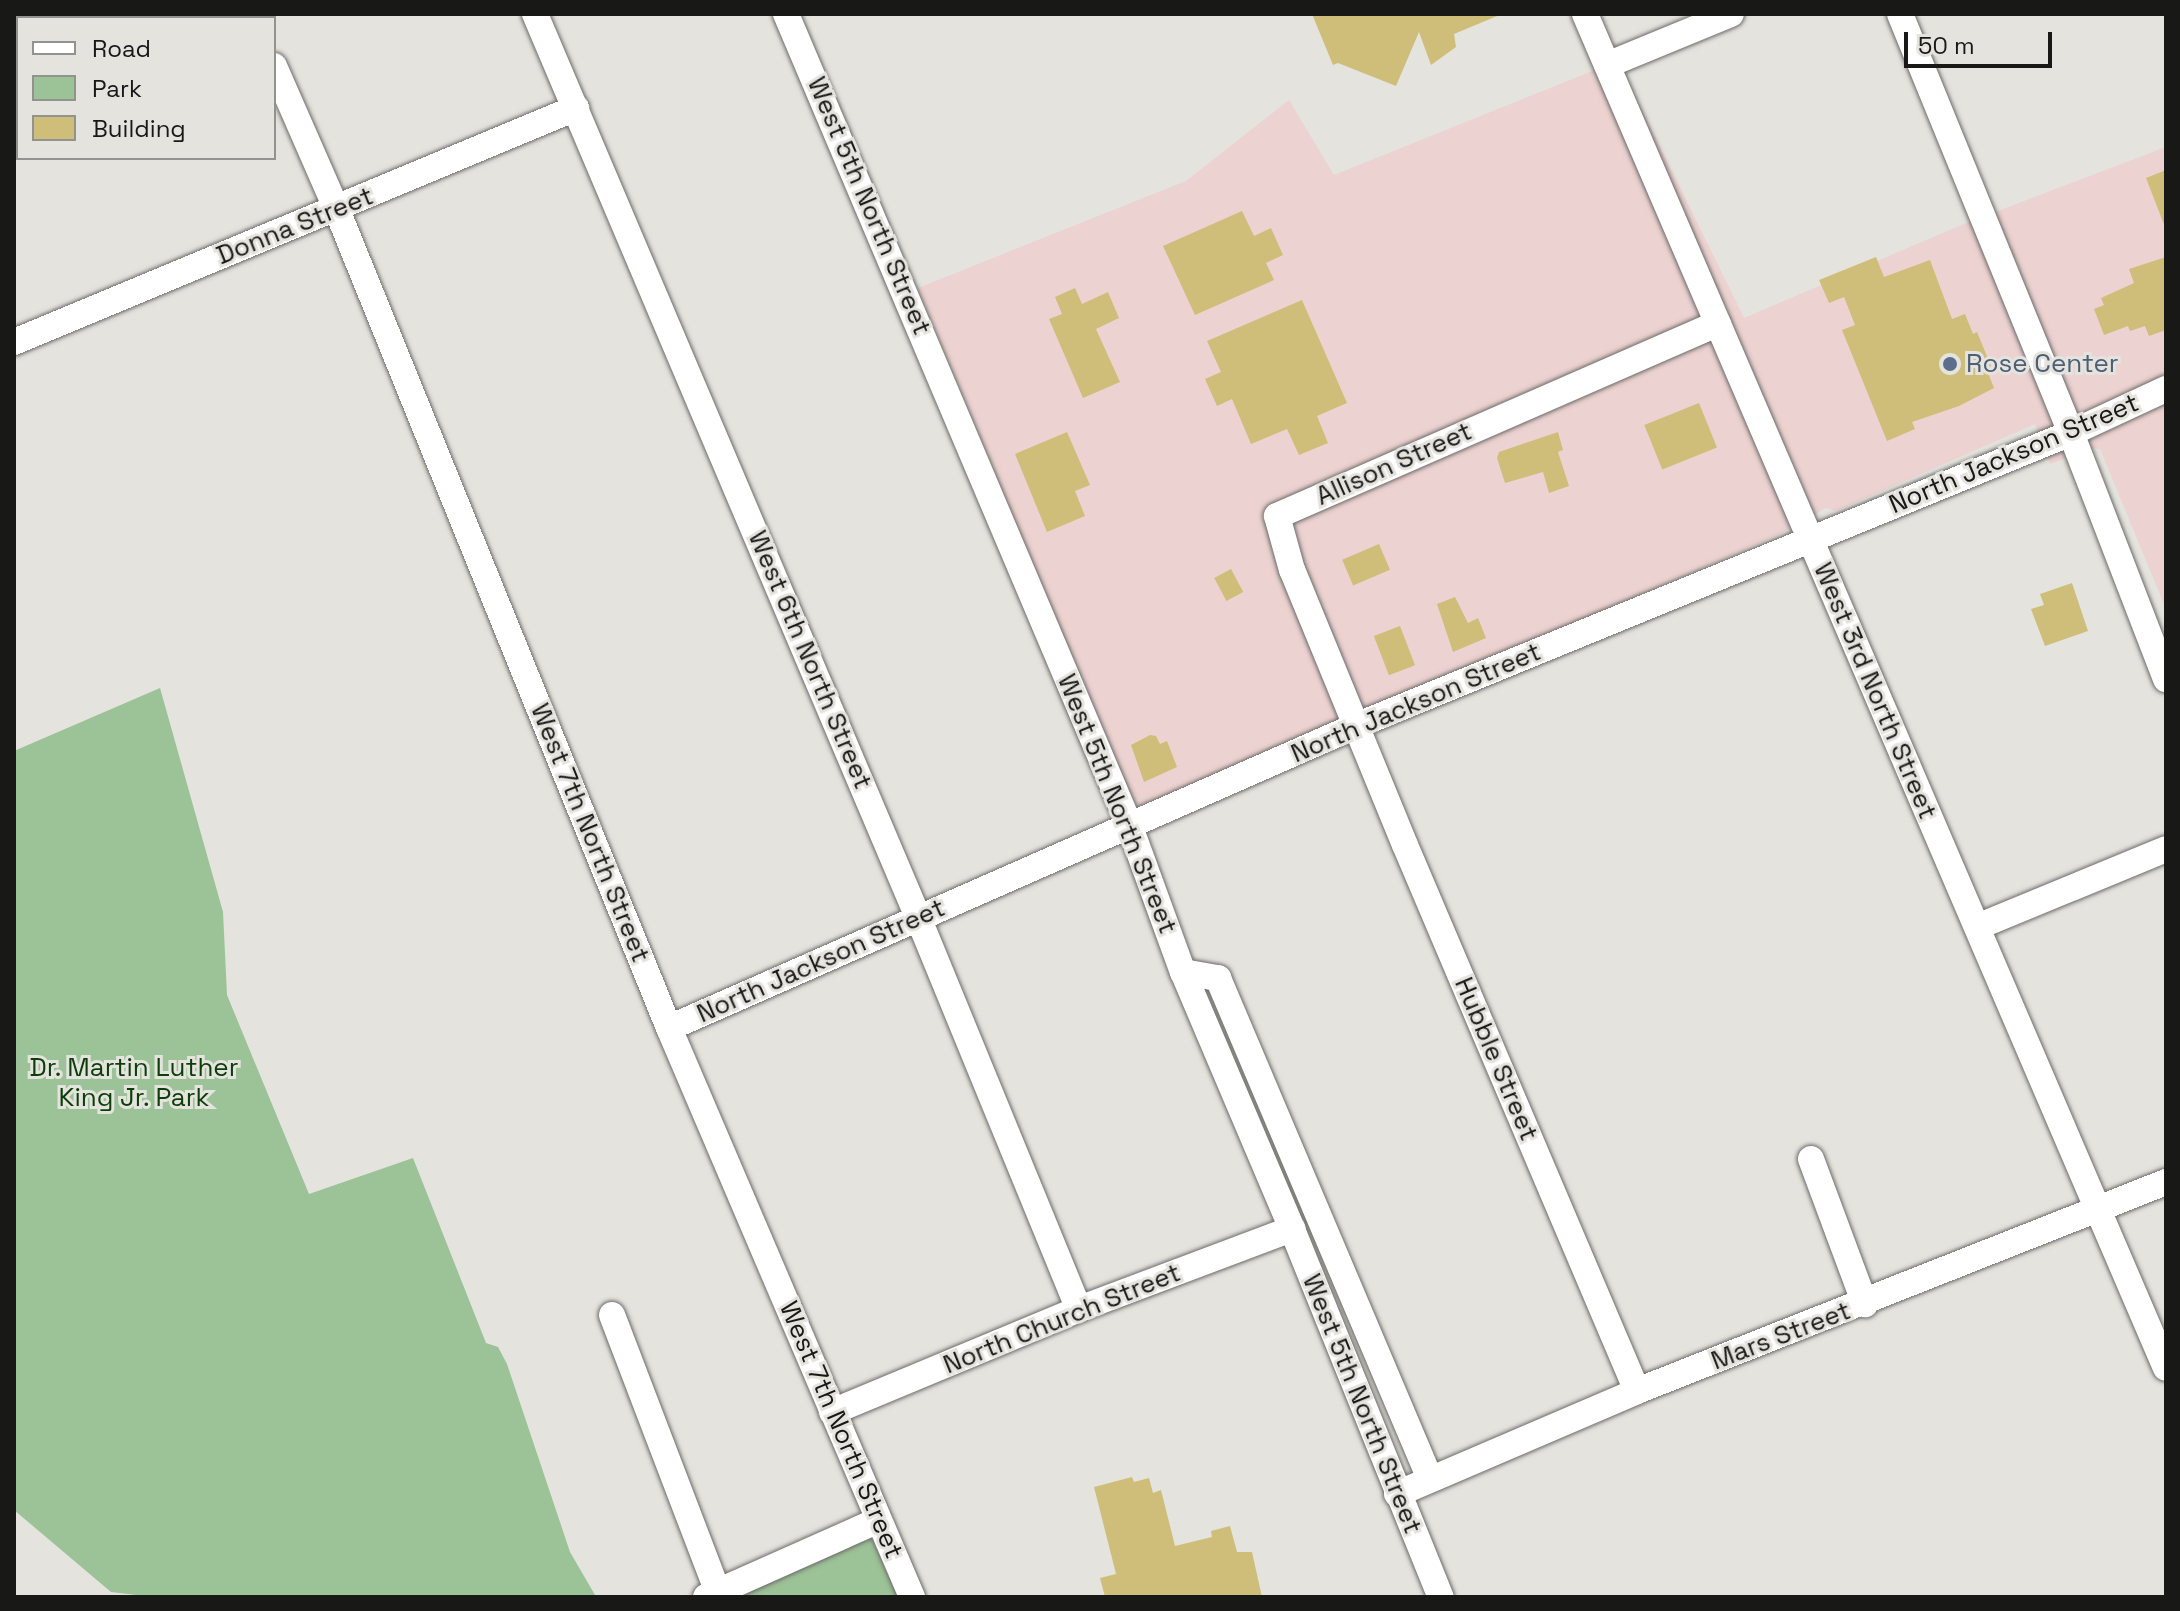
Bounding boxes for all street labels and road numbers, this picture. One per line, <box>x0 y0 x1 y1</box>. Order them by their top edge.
street label: West 5th North Street <box>800 72 938 340</box>
street label: Donna Street <box>212 180 378 272</box>
street label: North Jackson Street <box>1884 387 2144 521</box>
street label: Allison Street <box>1311 416 1477 512</box>
street label: West 6th North Street <box>741 526 879 794</box>
street label: West 3rd North Street <box>1807 558 1943 824</box>
street label: North Jackson Street <box>1286 636 1546 770</box>
street label: West 5th North Street <box>1051 670 1183 938</box>
street label: West 7th North Street <box>524 699 656 967</box>
street label: North Jackson Street <box>692 892 950 1030</box>
street label: Hubble Street <box>1448 973 1544 1145</box>
street label: North Church Street <box>939 1257 1185 1381</box>
street label: West 5th North Street <box>1296 1270 1428 1538</box>
street label: Mars Street <box>1707 1295 1855 1377</box>
street label: West 7th North Street <box>773 1297 909 1563</box>

